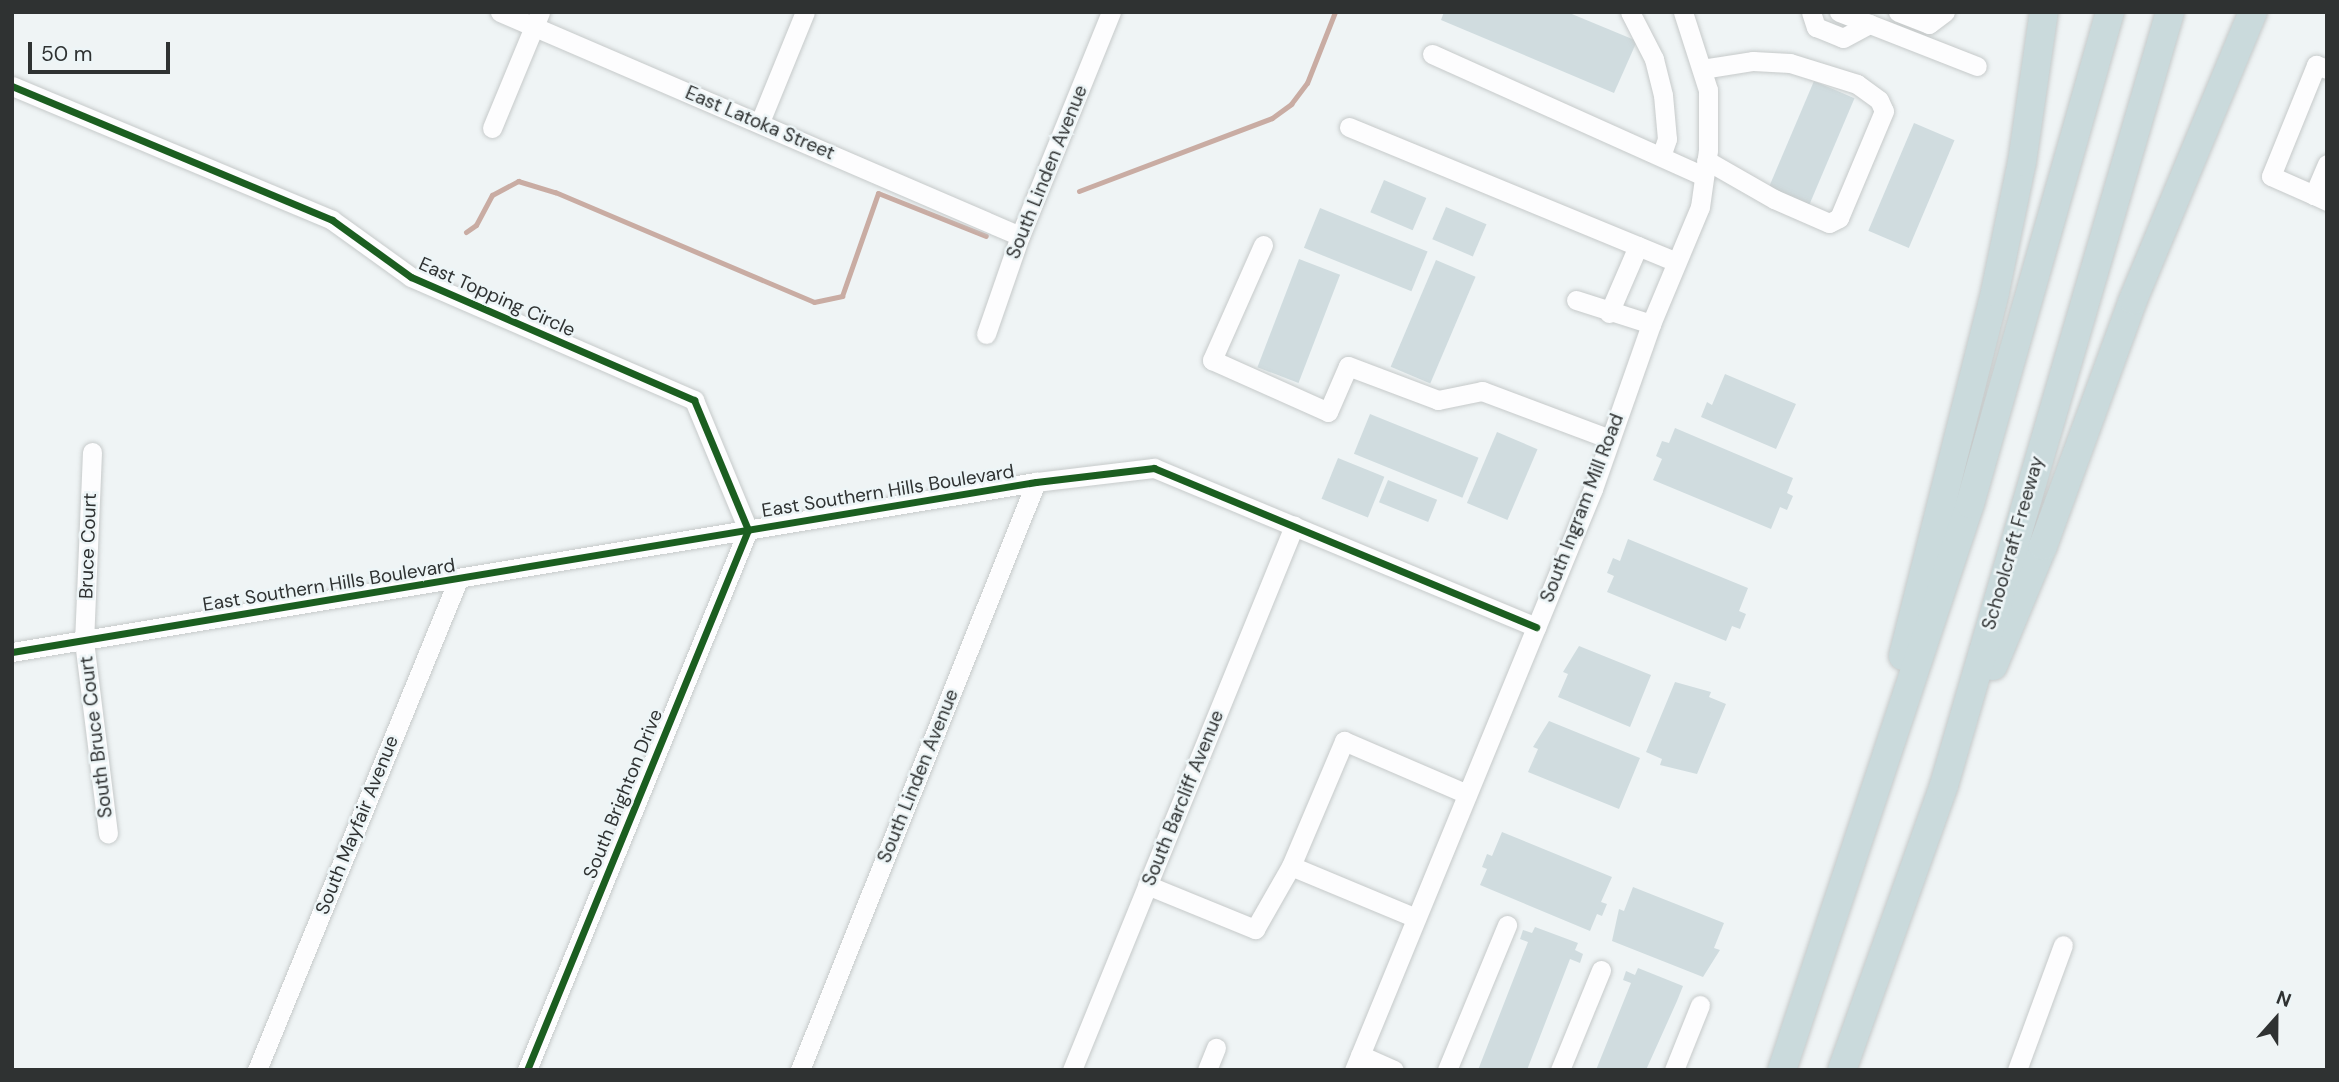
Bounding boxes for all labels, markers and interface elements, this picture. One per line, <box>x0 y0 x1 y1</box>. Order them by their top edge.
scale bar <box>32 28 173 72</box>
text: 50 m <box>41 40 92 68</box>
street label: East Latoka Street <box>682 81 838 165</box>
street label: South Linden Avenue <box>1002 82 1092 262</box>
street label: East Topping Circle <box>415 252 579 342</box>
street label: South Ingram Mill Road <box>1535 410 1629 606</box>
street label: Schoolcraft Freeway <box>1977 454 2049 632</box>
street label: East Southern Hills Boulevard <box>760 460 1016 522</box>
street label: Bruce Court <box>75 492 101 600</box>
street label: East Southern Hills Boulevard <box>201 554 457 616</box>
street label: South Bruce Court <box>75 655 117 819</box>
street label: South Linden Avenue <box>873 686 963 866</box>
street label: South Brighton Drive <box>579 706 667 882</box>
street label: South Barcliff Avenue <box>1137 707 1229 889</box>
street label: South Mayfair Avenue <box>311 732 403 918</box>
north arrow <box>2241 984 2311 1054</box>
text: N <box>2273 985 2295 1013</box>

